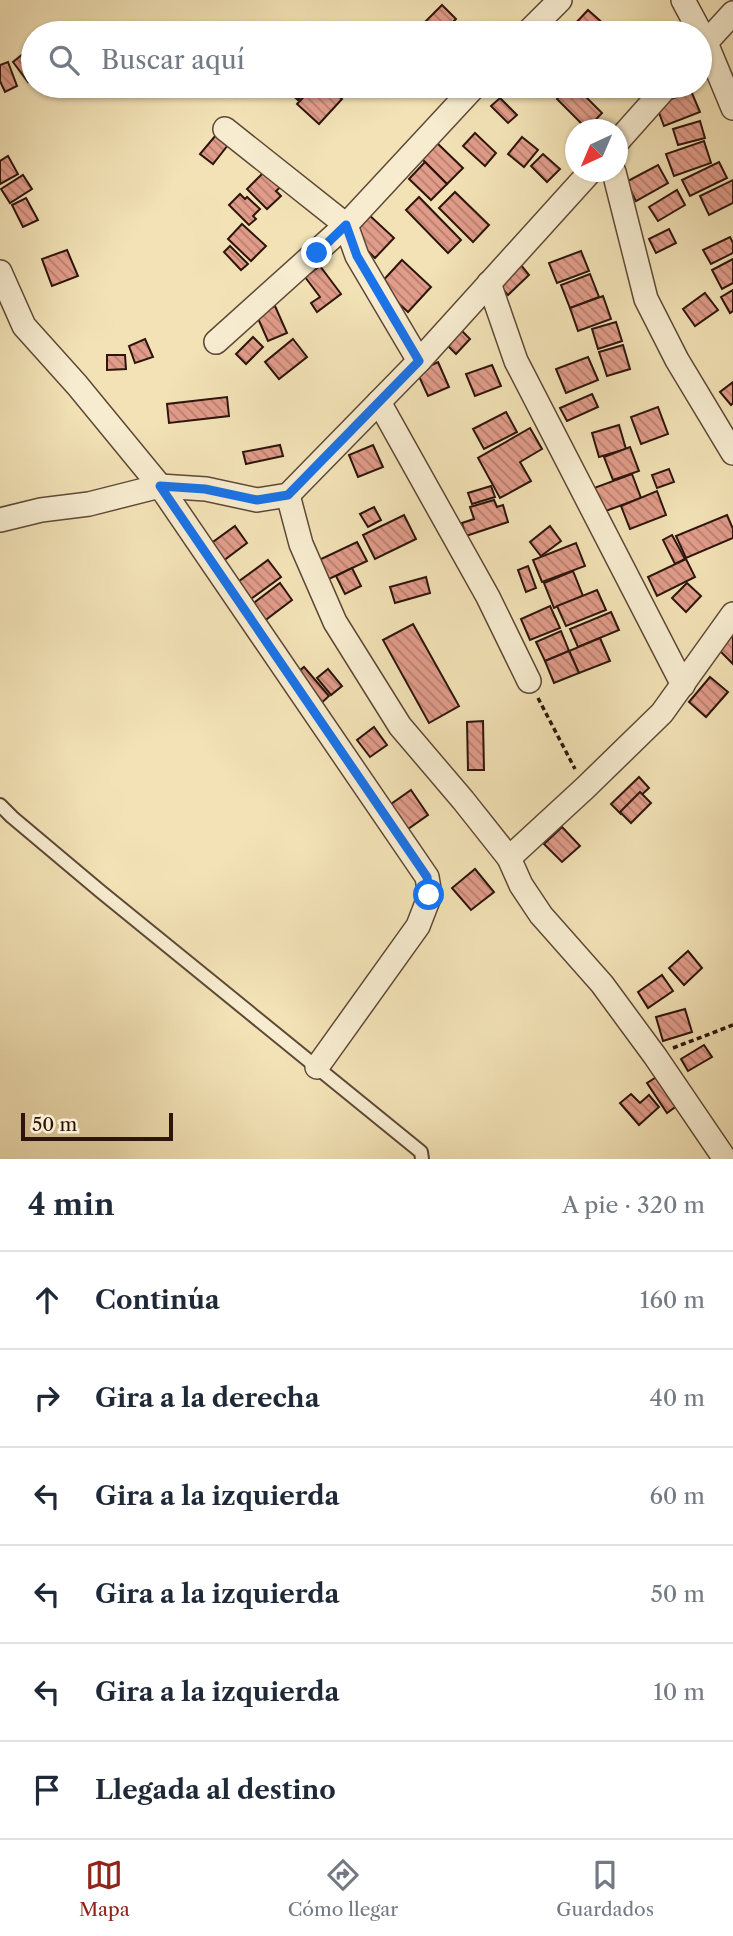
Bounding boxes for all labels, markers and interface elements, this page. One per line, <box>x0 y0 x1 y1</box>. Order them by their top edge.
search box <box>21 21 712 98</box>
icon: search <box>45 41 83 79</box>
text: Buscar aquí <box>101 44 245 76</box>
north arrow <box>565 119 628 182</box>
route end <box>301 237 332 268</box>
route start <box>413 879 444 910</box>
scale bar <box>21 1110 173 1142</box>
text: 50 m <box>32 1113 77 1136</box>
text: 4 min <box>28 1186 114 1223</box>
text: A pie · 320 m <box>562 1191 705 1219</box>
icon: ahead <box>28 1281 66 1319</box>
text: Continúa <box>95 1284 220 1316</box>
text: 160 m <box>640 1286 705 1314</box>
icon: right <box>28 1379 66 1417</box>
text: Gira a la derecha <box>95 1382 320 1414</box>
text: 40 m <box>650 1384 705 1412</box>
icon: left <box>28 1477 66 1515</box>
text: Gira a la izquierda <box>95 1480 340 1512</box>
text: 60 m <box>649 1482 705 1510</box>
icon: left <box>28 1575 66 1613</box>
text: Gira a la izquierda <box>95 1578 340 1610</box>
text: 50 m <box>650 1580 705 1608</box>
icon: left <box>28 1673 66 1711</box>
text: Gira a la izquierda <box>95 1676 340 1708</box>
text: 10 m <box>653 1678 705 1706</box>
icon: arrive <box>28 1771 66 1809</box>
text: Llegada al destino <box>95 1774 336 1806</box>
tab: Mapa <box>79 1856 130 1921</box>
tab: Cómo llegar <box>288 1856 398 1921</box>
tab: Guardados <box>556 1856 654 1921</box>

